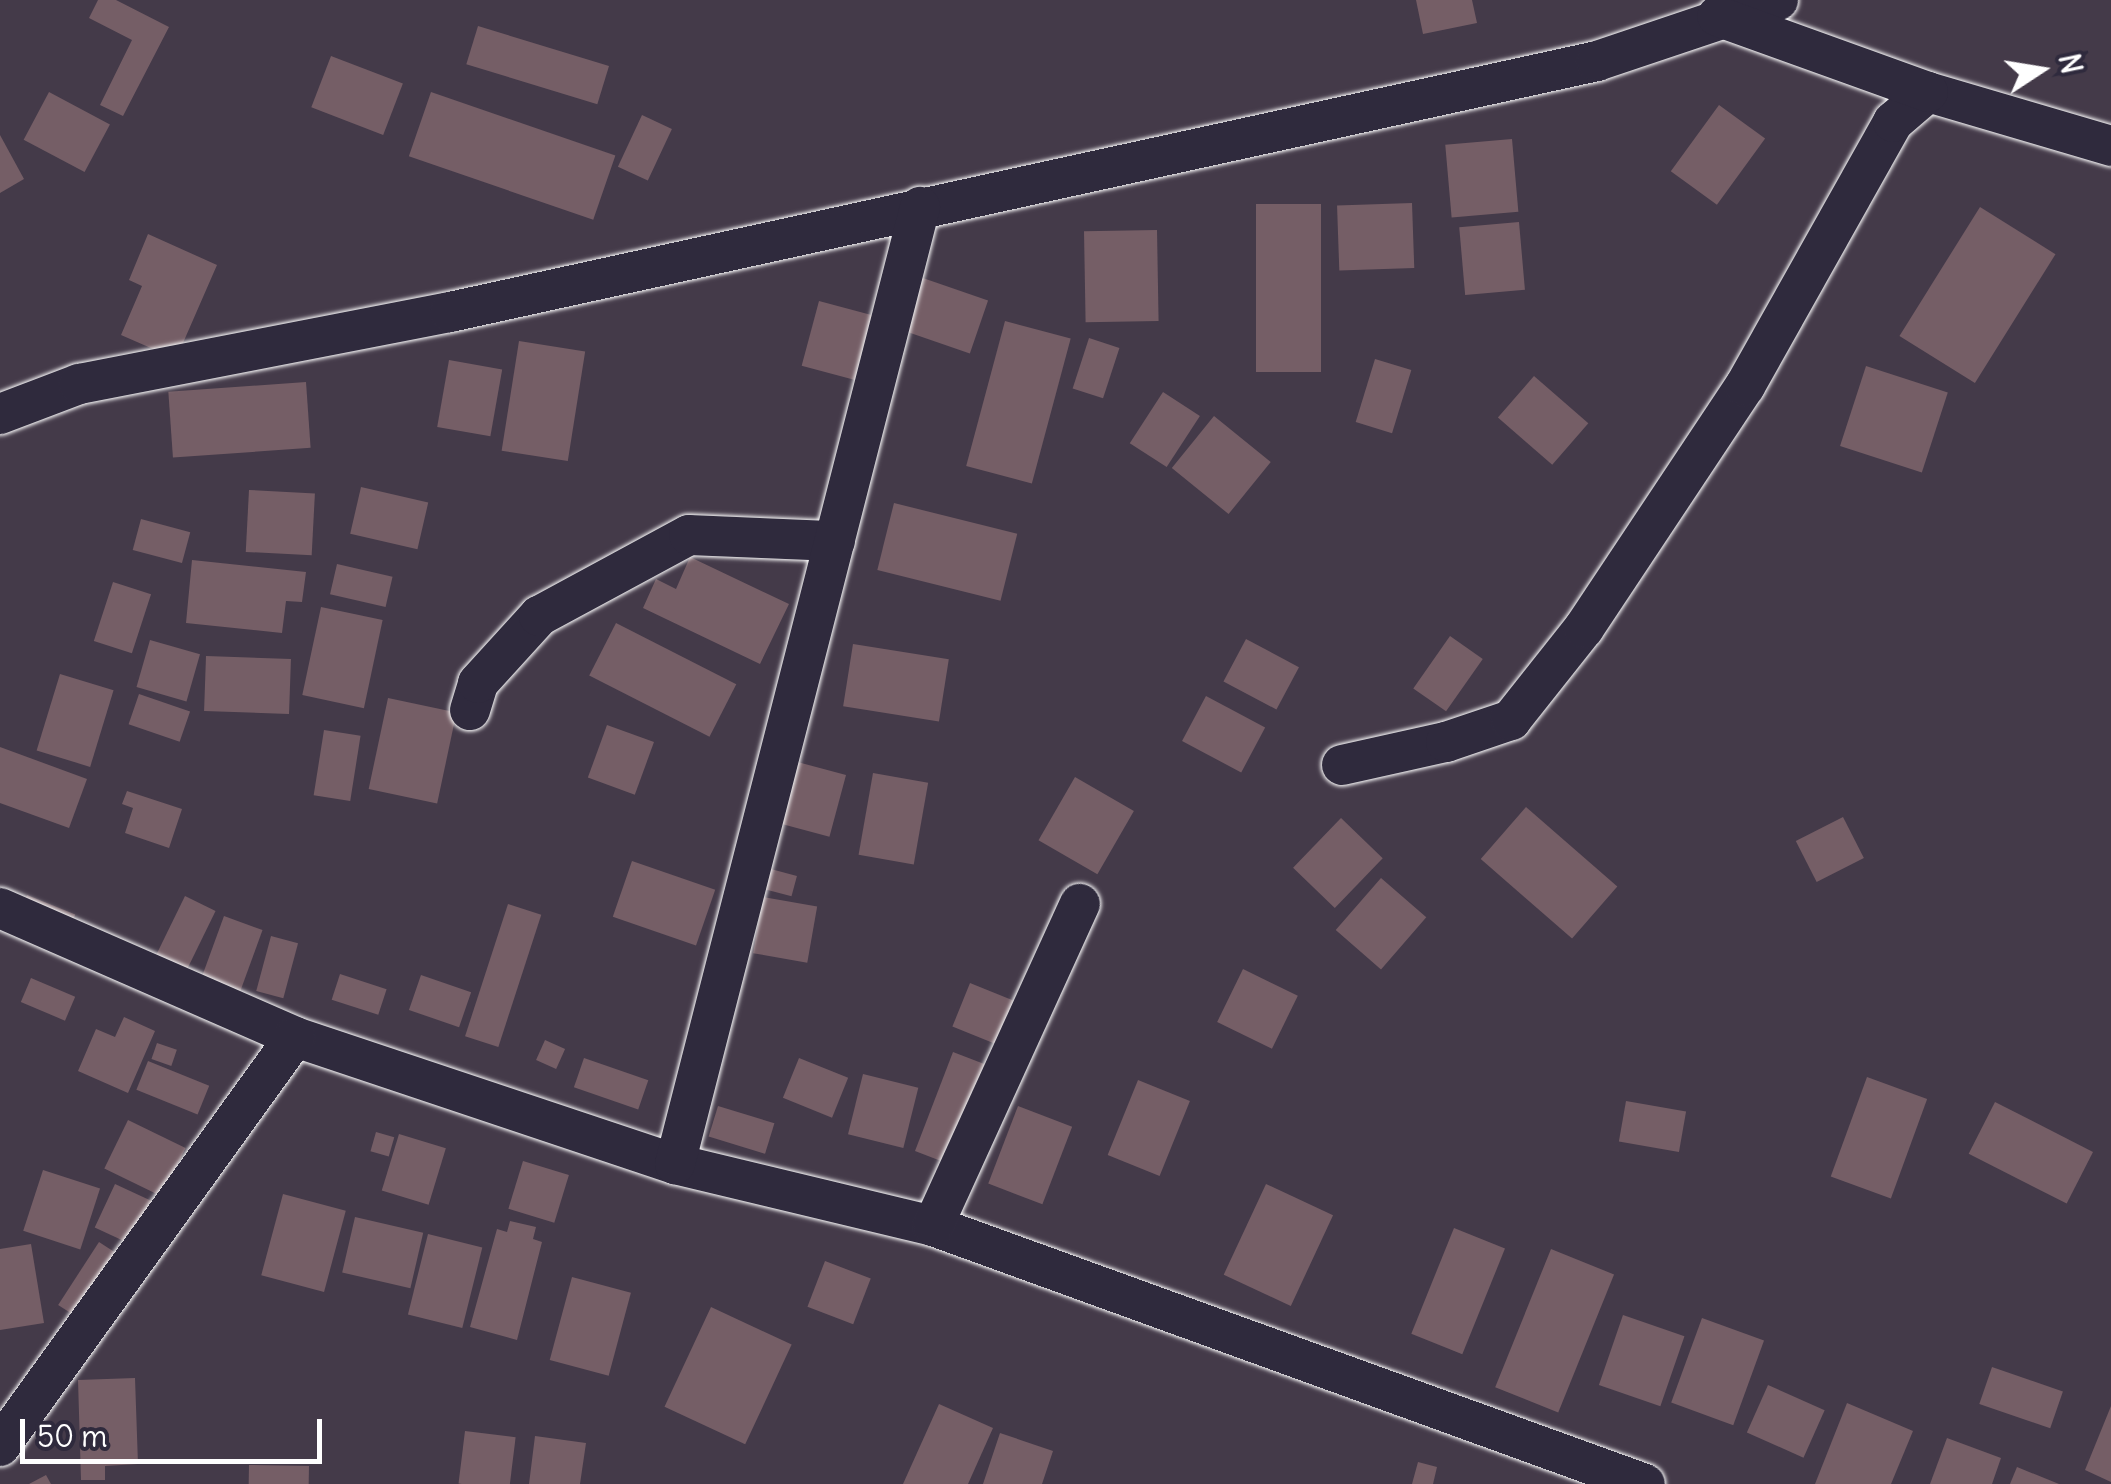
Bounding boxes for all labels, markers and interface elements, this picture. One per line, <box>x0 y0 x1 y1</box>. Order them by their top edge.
north arrow <box>1991 20 2091 120</box>
text: N <box>2051 51 2090 77</box>
scale bar <box>25 1399 328 1461</box>
text: 50 m <box>37 1417 107 1455</box>

